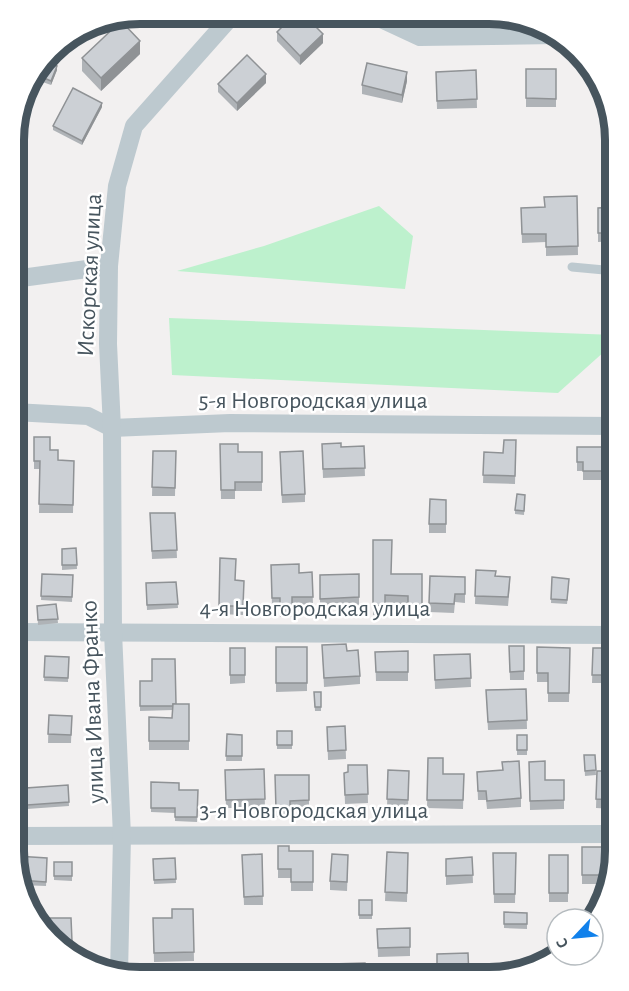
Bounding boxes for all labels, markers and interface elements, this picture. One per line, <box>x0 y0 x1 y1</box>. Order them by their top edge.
street label: Искорская улица <box>74 193 106 357</box>
street label: 5-я Новгородская улица <box>198 389 428 413</box>
street label: 4-я Новгородская улица <box>200 597 430 621</box>
street label: улица Ивана Франко <box>77 600 109 805</box>
street label: 3-я Новгородская улица <box>199 799 429 823</box>
north arrow <box>545 907 605 967</box>
text: С <box>553 936 572 951</box>

